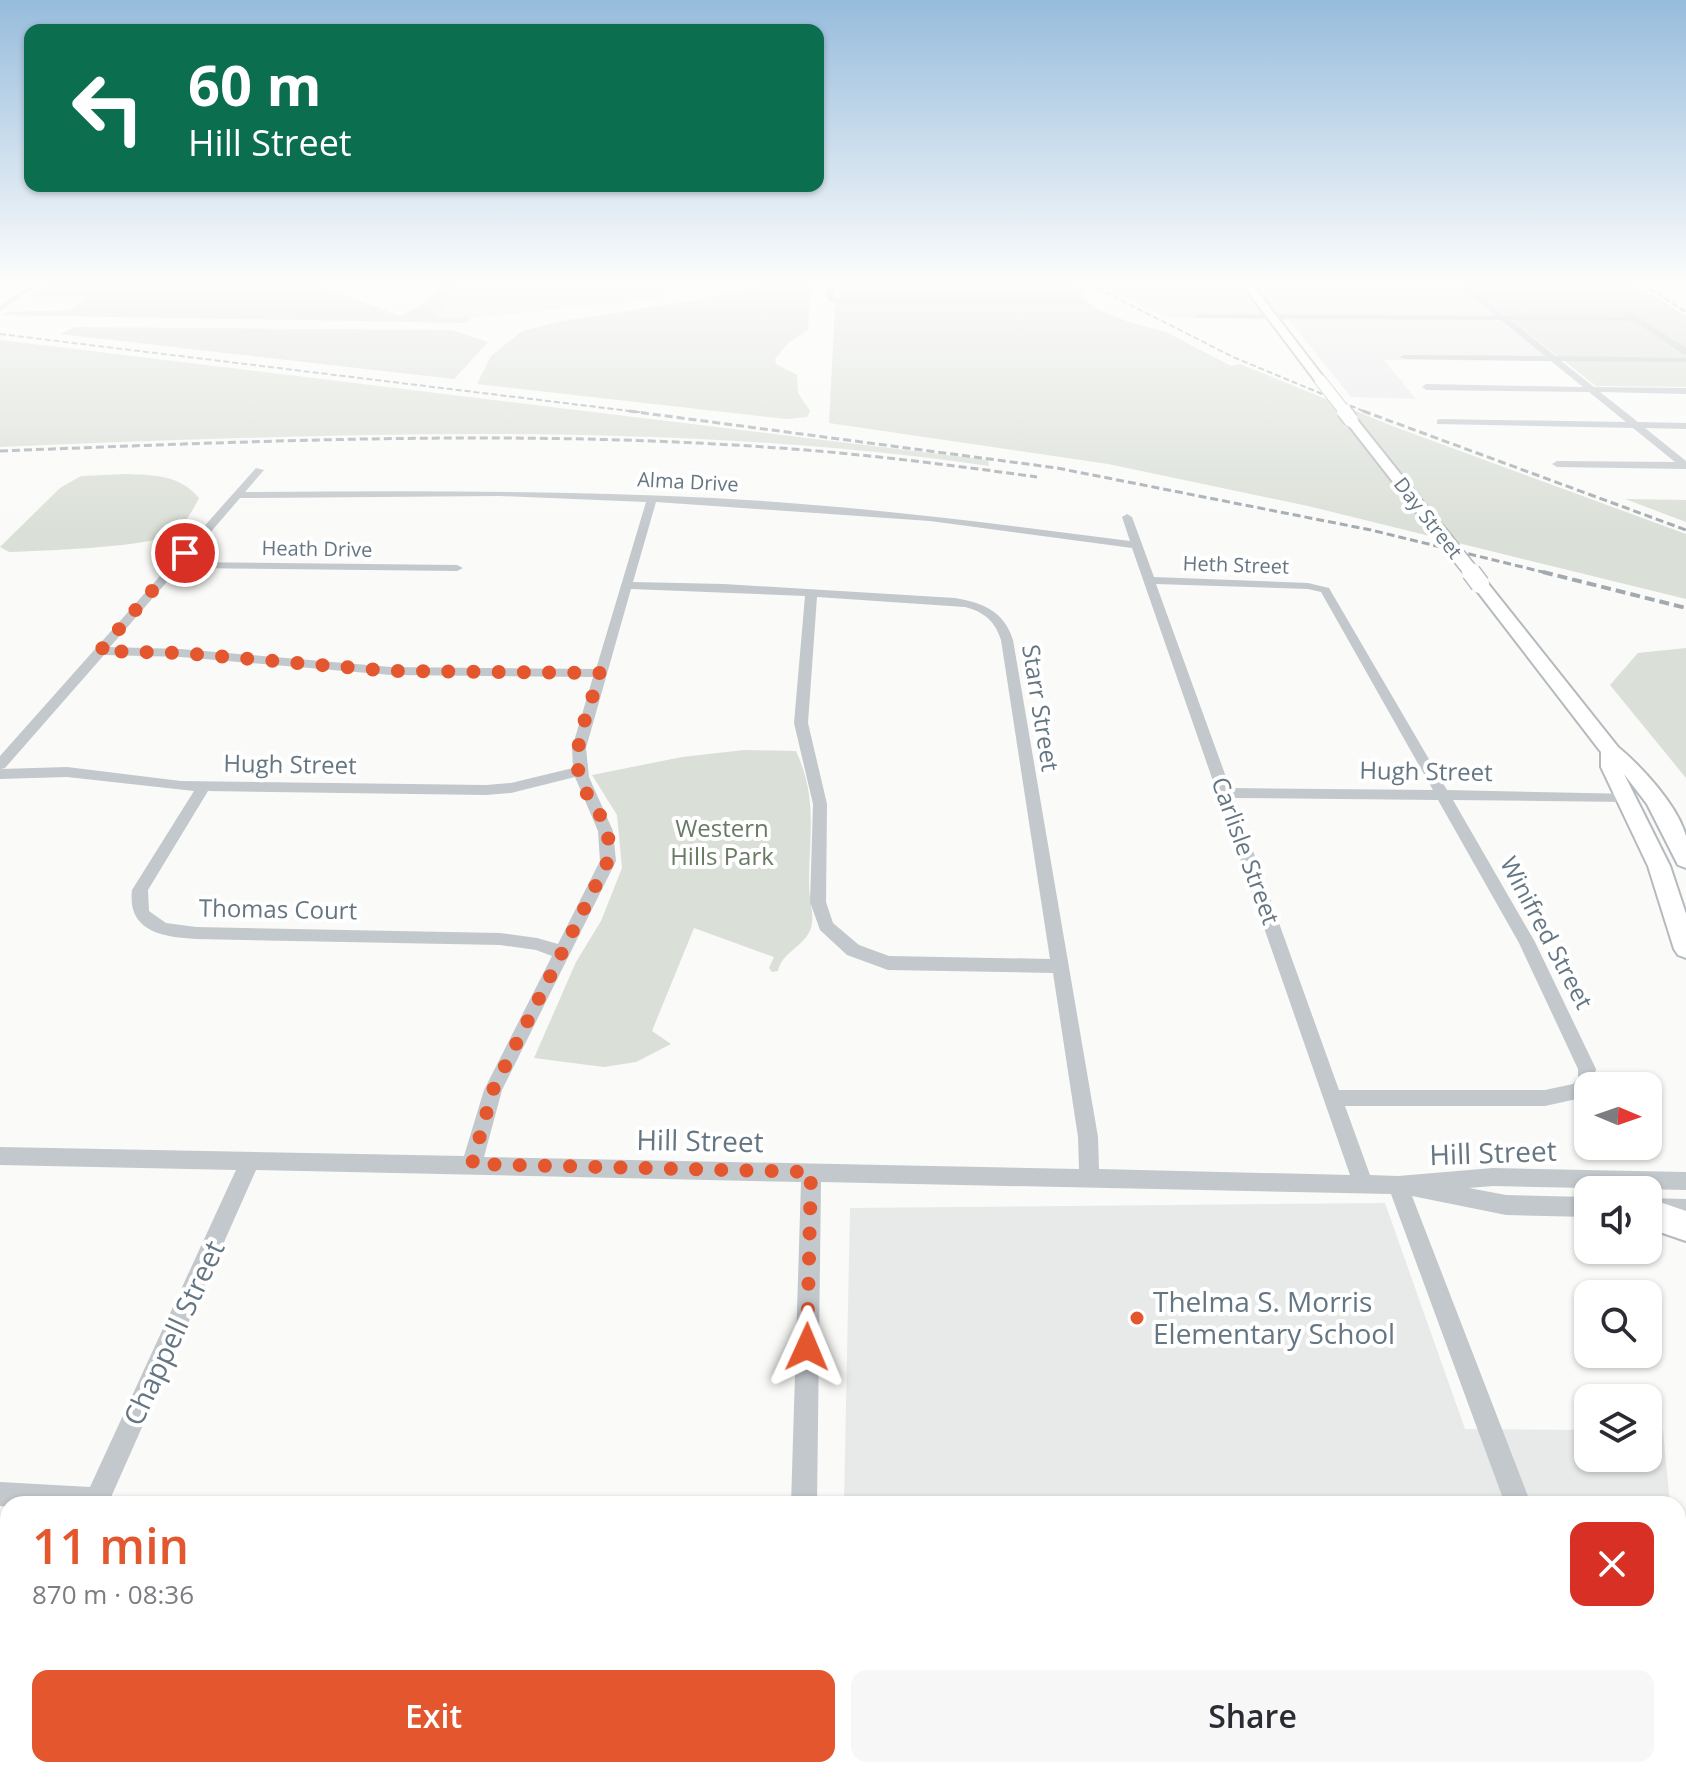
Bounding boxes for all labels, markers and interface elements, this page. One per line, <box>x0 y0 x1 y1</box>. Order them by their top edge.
text: 60 m <box>188 46 322 122</box>
icon: left <box>56 56 160 160</box>
text: Hill Street <box>188 118 352 167</box>
street label: Alma Drive <box>637 465 739 498</box>
street label: Day Street <box>1388 471 1469 564</box>
pin <box>151 519 219 587</box>
icon: arrive <box>163 531 207 575</box>
street label: Heath Drive <box>261 534 373 563</box>
street label: Heth Street <box>1182 549 1290 580</box>
street label: Starr Street <box>1015 642 1068 774</box>
street label: Hugh Street <box>223 746 357 781</box>
street label: Hugh Street <box>1359 753 1493 788</box>
street label: Carlisle Street <box>1204 772 1288 929</box>
park label: Western Hills Park <box>670 811 774 872</box>
street label: Winifred Street <box>1493 850 1601 1014</box>
street label: Thomas Court <box>199 891 357 926</box>
north arrow <box>1574 1072 1662 1160</box>
map controls <box>1574 1072 1662 1472</box>
street label: Hill Street <box>636 1120 764 1160</box>
street label: Hill Street <box>1429 1131 1557 1173</box>
button: sound <box>1574 1176 1662 1264</box>
street label: Chappell Street <box>114 1234 233 1431</box>
button: search <box>1574 1280 1662 1368</box>
place label: Thelma S. Morris Elementary School <box>1153 1282 1395 1352</box>
position arrow <box>765 1305 849 1389</box>
marker: Thelma S. Morris Elementary School <box>1128 1309 1146 1327</box>
button: layers <box>1574 1384 1662 1472</box>
text: 11 min <box>32 1513 189 1578</box>
button: close <box>1570 1522 1654 1606</box>
text: 870 m · 08:36 <box>32 1576 194 1612</box>
button: Exit <box>32 1670 835 1762</box>
button: Share <box>851 1670 1654 1762</box>

